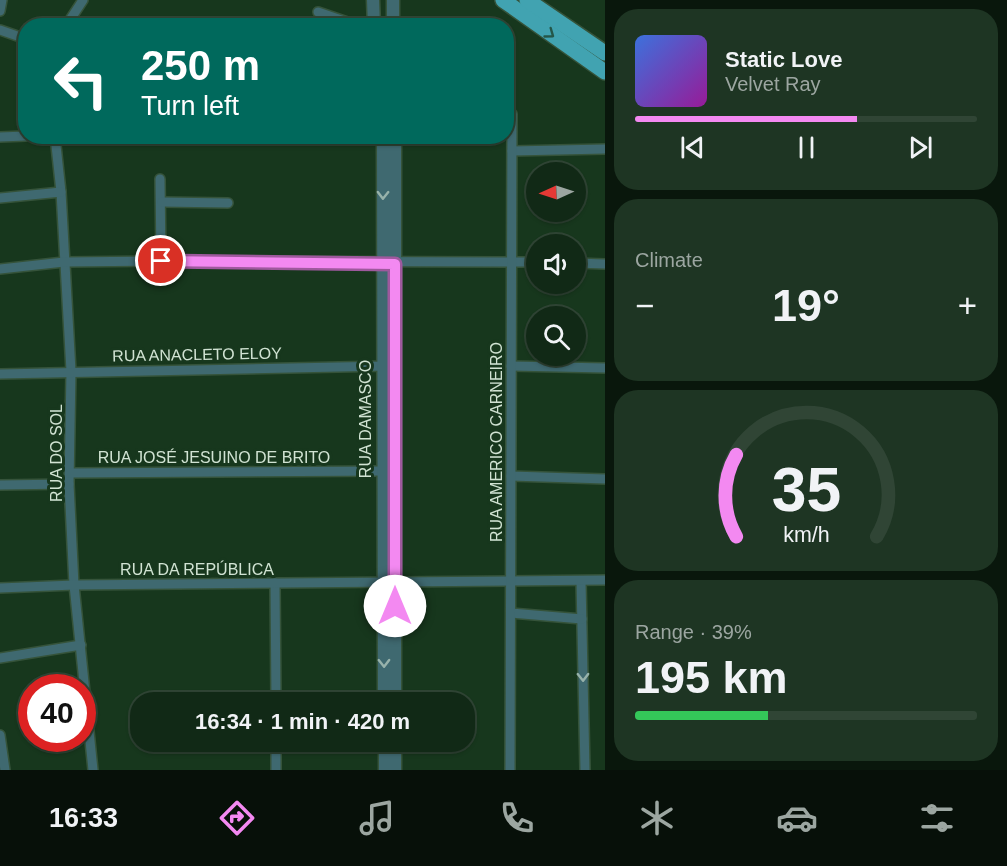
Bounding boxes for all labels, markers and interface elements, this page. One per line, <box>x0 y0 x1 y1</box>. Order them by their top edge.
one-way arrow <box>544 27 555 38</box>
icon: left <box>42 42 120 120</box>
text: 250 m <box>141 42 260 89</box>
text: Static Love <box>725 47 842 72</box>
text: Velvet Ray <box>725 73 821 95</box>
text: Turn left <box>141 91 239 121</box>
icon: previous <box>676 131 709 164</box>
icon: pause <box>790 131 823 164</box>
icon: next <box>904 131 937 164</box>
north arrow <box>526 162 586 222</box>
map controls <box>526 162 586 366</box>
one-way arrow <box>377 190 389 199</box>
button: sound <box>526 234 586 294</box>
pin <box>135 235 186 286</box>
icon: arrive <box>144 244 177 277</box>
text: Climate <box>635 249 703 271</box>
text: 19° <box>772 280 840 331</box>
text: − <box>635 287 654 324</box>
text: + <box>958 287 977 324</box>
button: search <box>526 306 586 366</box>
street label: RUA AMERICO CARNEIRO <box>488 342 505 542</box>
street label: RUA ANACLETO ELOY <box>112 345 282 364</box>
street label: RUA DAMASCO <box>357 360 374 478</box>
street label: RUA DO SOL <box>48 404 65 502</box>
street label: RUA JOSÉ JESUINO DE BRITO <box>98 448 330 466</box>
text: 35 <box>771 455 841 524</box>
text: km/h <box>783 524 829 548</box>
street label: RUA DA REPÚBLICA <box>120 560 274 578</box>
position arrow <box>363 574 427 638</box>
text: Range · 39% <box>635 621 752 643</box>
text: 195 km <box>635 652 788 703</box>
one-way arrow <box>378 658 390 667</box>
one-way arrow <box>577 673 589 682</box>
speed limit sign: 40 <box>18 674 96 752</box>
text: 16:34 · 1 min · 420 m <box>195 709 410 734</box>
icon: directions <box>216 797 258 839</box>
icon: music <box>356 797 398 839</box>
icon: phone <box>496 797 538 839</box>
icon: climate <box>636 797 678 839</box>
icon: car <box>776 797 818 839</box>
icon: filters <box>916 797 958 839</box>
text: 16:33 <box>49 803 118 833</box>

